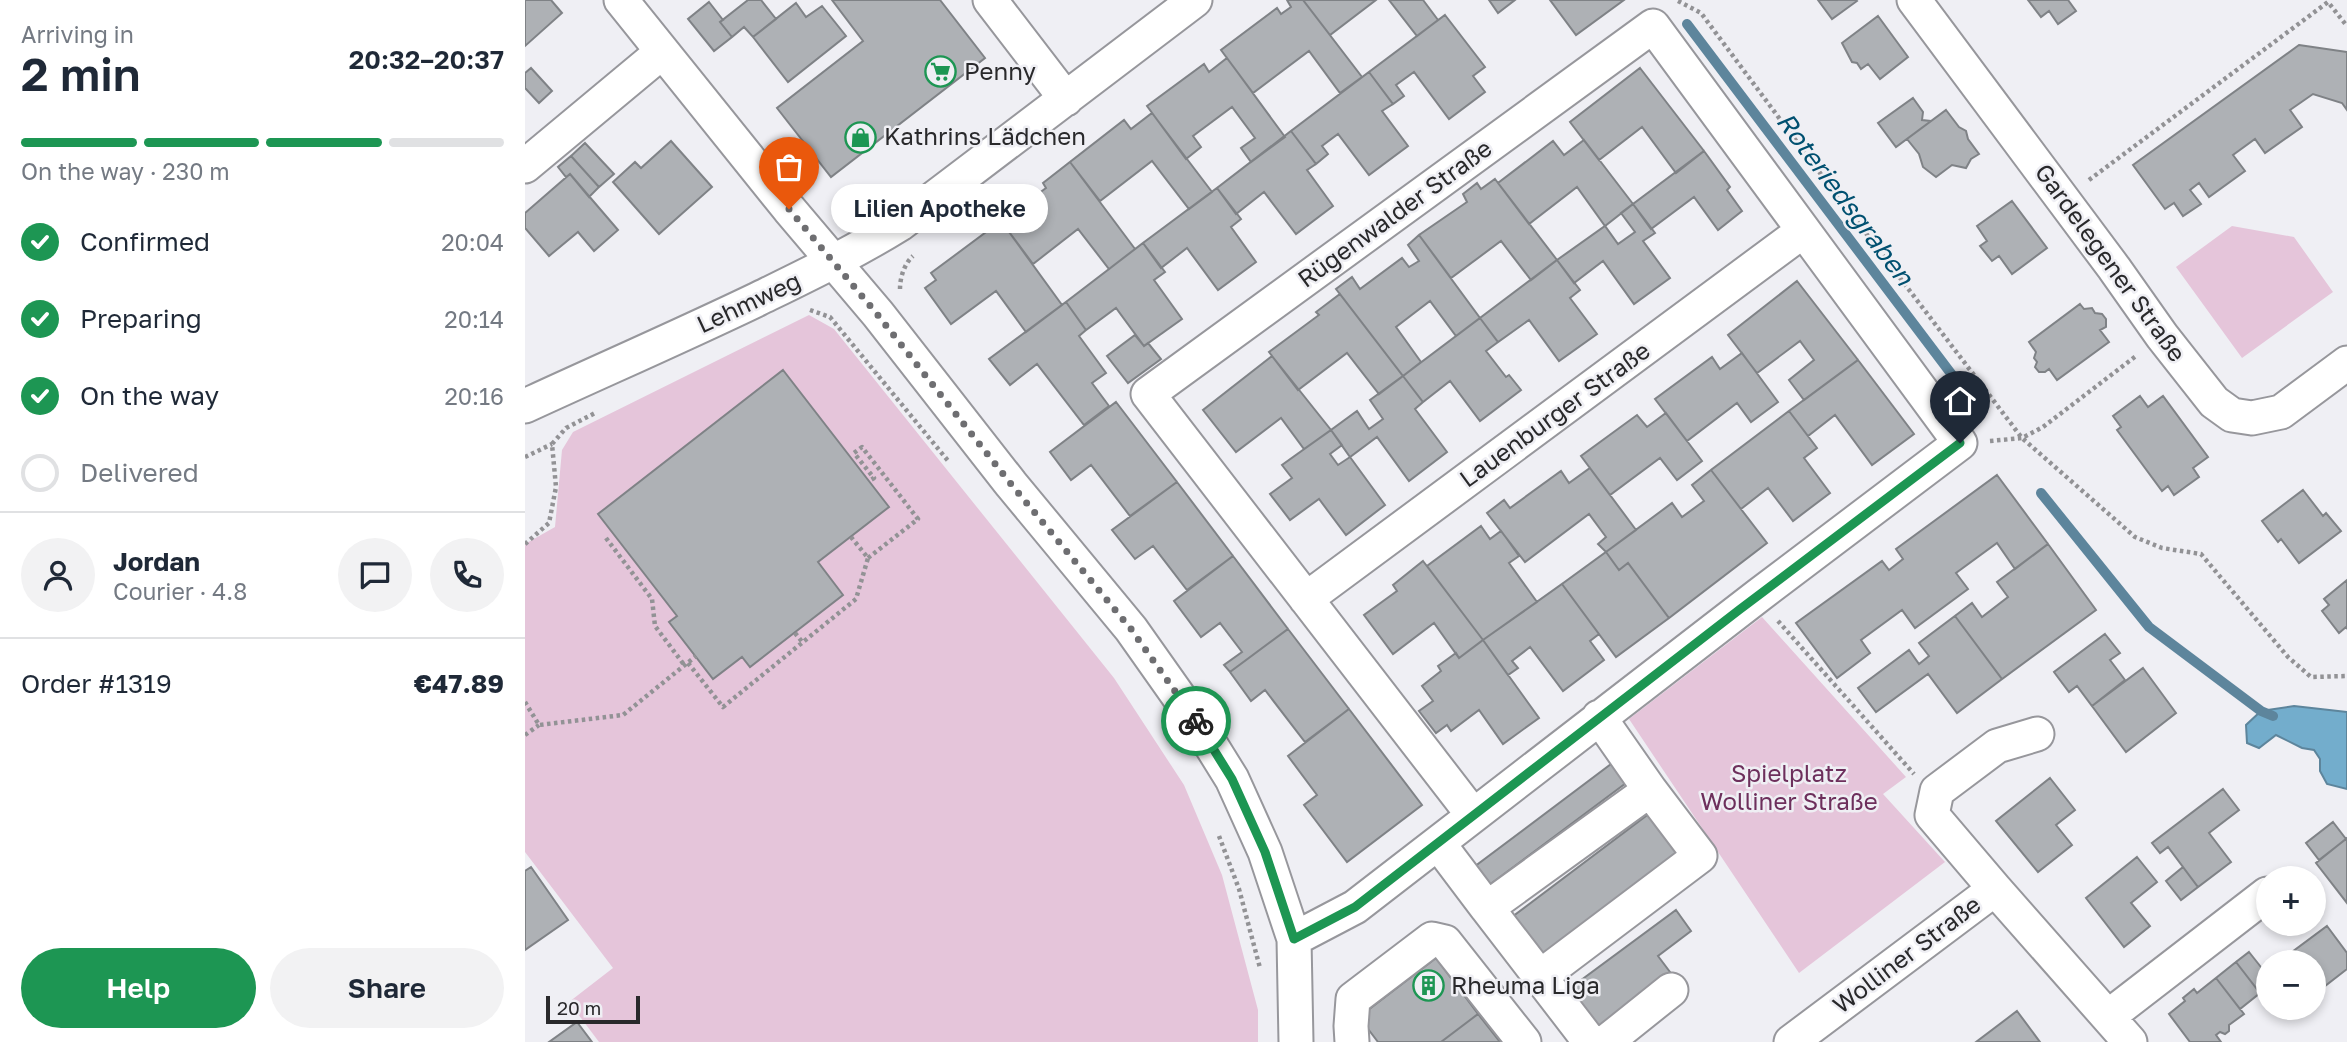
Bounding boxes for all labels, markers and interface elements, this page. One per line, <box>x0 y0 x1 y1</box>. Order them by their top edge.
text: Arriving in <box>21 20 134 48</box>
text: 20:32–20:37 <box>349 44 504 75</box>
text: 2 min <box>21 46 141 101</box>
supermarket icon: Penny <box>924 55 958 89</box>
place label: Penny <box>964 56 1036 85</box>
water label: Roteriedsgraben <box>1770 106 1921 292</box>
shop icon: Kathrins Lädchen <box>844 120 878 154</box>
place label: Kathrins Lädchen <box>884 121 1086 150</box>
street label: Rügenwalder Straße <box>1292 133 1497 293</box>
pin <box>759 137 819 209</box>
icon: bag <box>770 148 808 186</box>
text: On the way · 230 m <box>21 157 230 185</box>
street label: Gardelegener Straße <box>2030 158 2193 367</box>
callout: Lilien Apotheke <box>831 184 1048 234</box>
text: Lilien Apotheke <box>853 194 1026 222</box>
icon: check <box>21 223 59 261</box>
text: Confirmed <box>80 226 210 257</box>
text: 20:04 <box>441 228 504 256</box>
street label: Lehmweg <box>692 265 805 338</box>
icon: check <box>21 300 59 338</box>
text: Preparing <box>80 303 202 334</box>
text: 20:14 <box>444 305 504 333</box>
street label: Lauenburger Straße <box>1453 335 1655 493</box>
pin <box>1930 371 1990 443</box>
icon: check <box>21 377 59 415</box>
text: On the way <box>80 380 219 411</box>
text: 20:16 <box>444 382 504 410</box>
icon: home <box>1941 382 1979 420</box>
text: Delivered <box>80 457 199 488</box>
button: person <box>21 538 95 612</box>
button: chat <box>338 538 412 612</box>
button: phone <box>430 538 504 612</box>
text: Jordan <box>113 546 200 577</box>
text: Courier · 4.8 <box>113 577 247 605</box>
text: Order #1319 <box>21 668 172 699</box>
text: €47.89 <box>414 668 504 699</box>
courier <box>1161 686 1231 756</box>
icon: bike <box>1177 702 1215 740</box>
park label: Spielplatz Wolliner Straße <box>1700 758 1878 815</box>
map controls <box>2256 866 2326 1020</box>
button: + <box>2256 866 2326 936</box>
street label: Wolliner Straße <box>1827 889 1986 1019</box>
button: Help <box>21 948 256 1028</box>
button: Share <box>270 948 504 1028</box>
button: − <box>2256 950 2326 1020</box>
building icon: Rheuma Liga <box>1411 969 1445 1003</box>
place label: Rheuma Liga <box>1451 970 1600 999</box>
scale bar <box>546 993 641 1025</box>
text: 20 m <box>557 996 601 1019</box>

